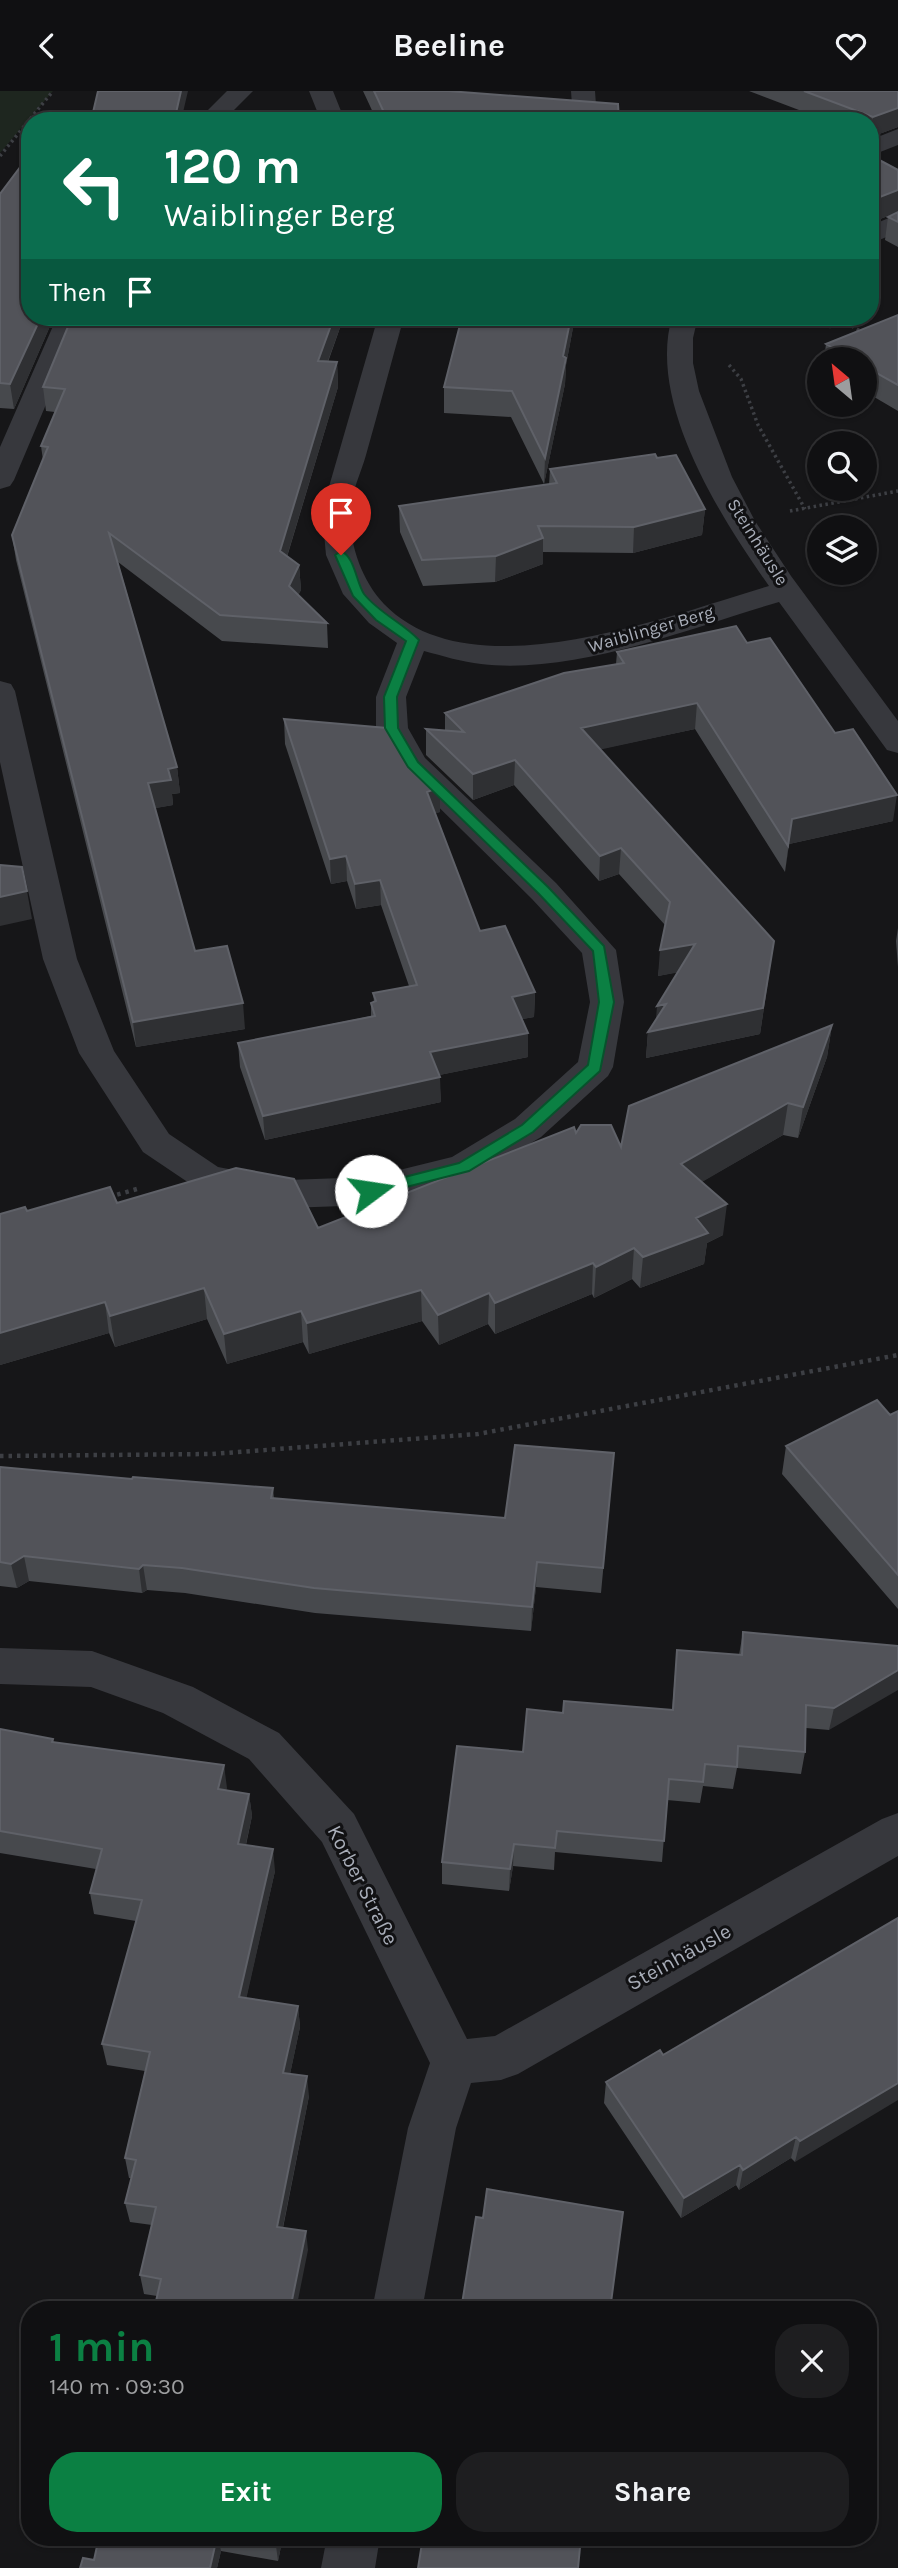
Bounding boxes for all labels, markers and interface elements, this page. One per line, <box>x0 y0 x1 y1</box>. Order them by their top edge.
icon: back <box>28 27 66 65</box>
text: Beeline <box>393 27 505 64</box>
icon: heart <box>832 27 870 65</box>
text: 120 m <box>164 138 301 195</box>
icon: left <box>49 140 140 231</box>
text: Waiblinger Berg <box>164 197 395 234</box>
icon: arrive <box>121 273 159 311</box>
text: Then <box>49 277 107 308</box>
north arrow <box>807 347 877 417</box>
map controls <box>807 347 877 585</box>
button: search <box>807 431 877 501</box>
pin <box>311 483 371 555</box>
icon: arrive <box>322 494 360 532</box>
street label: Steinhäusle <box>723 494 793 590</box>
button: layers <box>807 515 877 585</box>
street label: Waiblinger Berg <box>586 601 716 657</box>
position arrow <box>334 1154 408 1228</box>
street label: Korber Straße <box>323 1821 403 1949</box>
street label: Steinhäusle <box>623 1919 735 1995</box>
text: 1 min <box>49 2322 154 2372</box>
button: close <box>775 2324 849 2398</box>
text: 140 m · 09:30 <box>49 2373 185 2400</box>
button: Exit <box>49 2452 442 2532</box>
button: Share <box>456 2452 849 2532</box>

